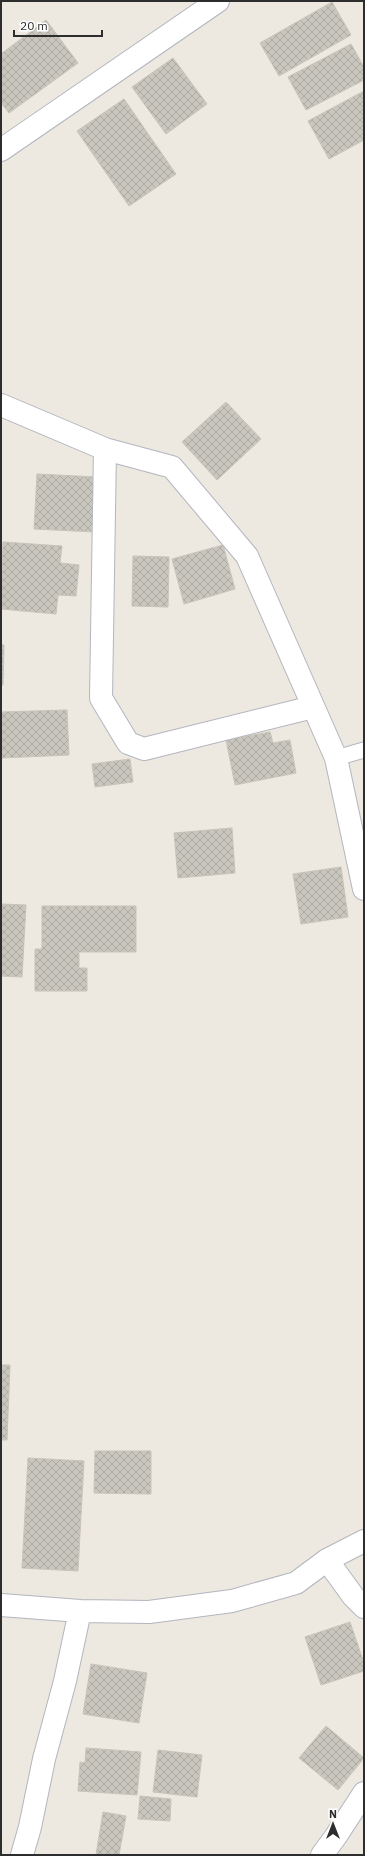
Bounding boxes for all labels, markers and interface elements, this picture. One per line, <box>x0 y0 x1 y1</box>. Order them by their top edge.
scale bar <box>14 12 102 38</box>
text: 20 m <box>20 18 48 33</box>
north arrow <box>313 1804 353 1844</box>
text: N <box>329 1807 337 1821</box>

